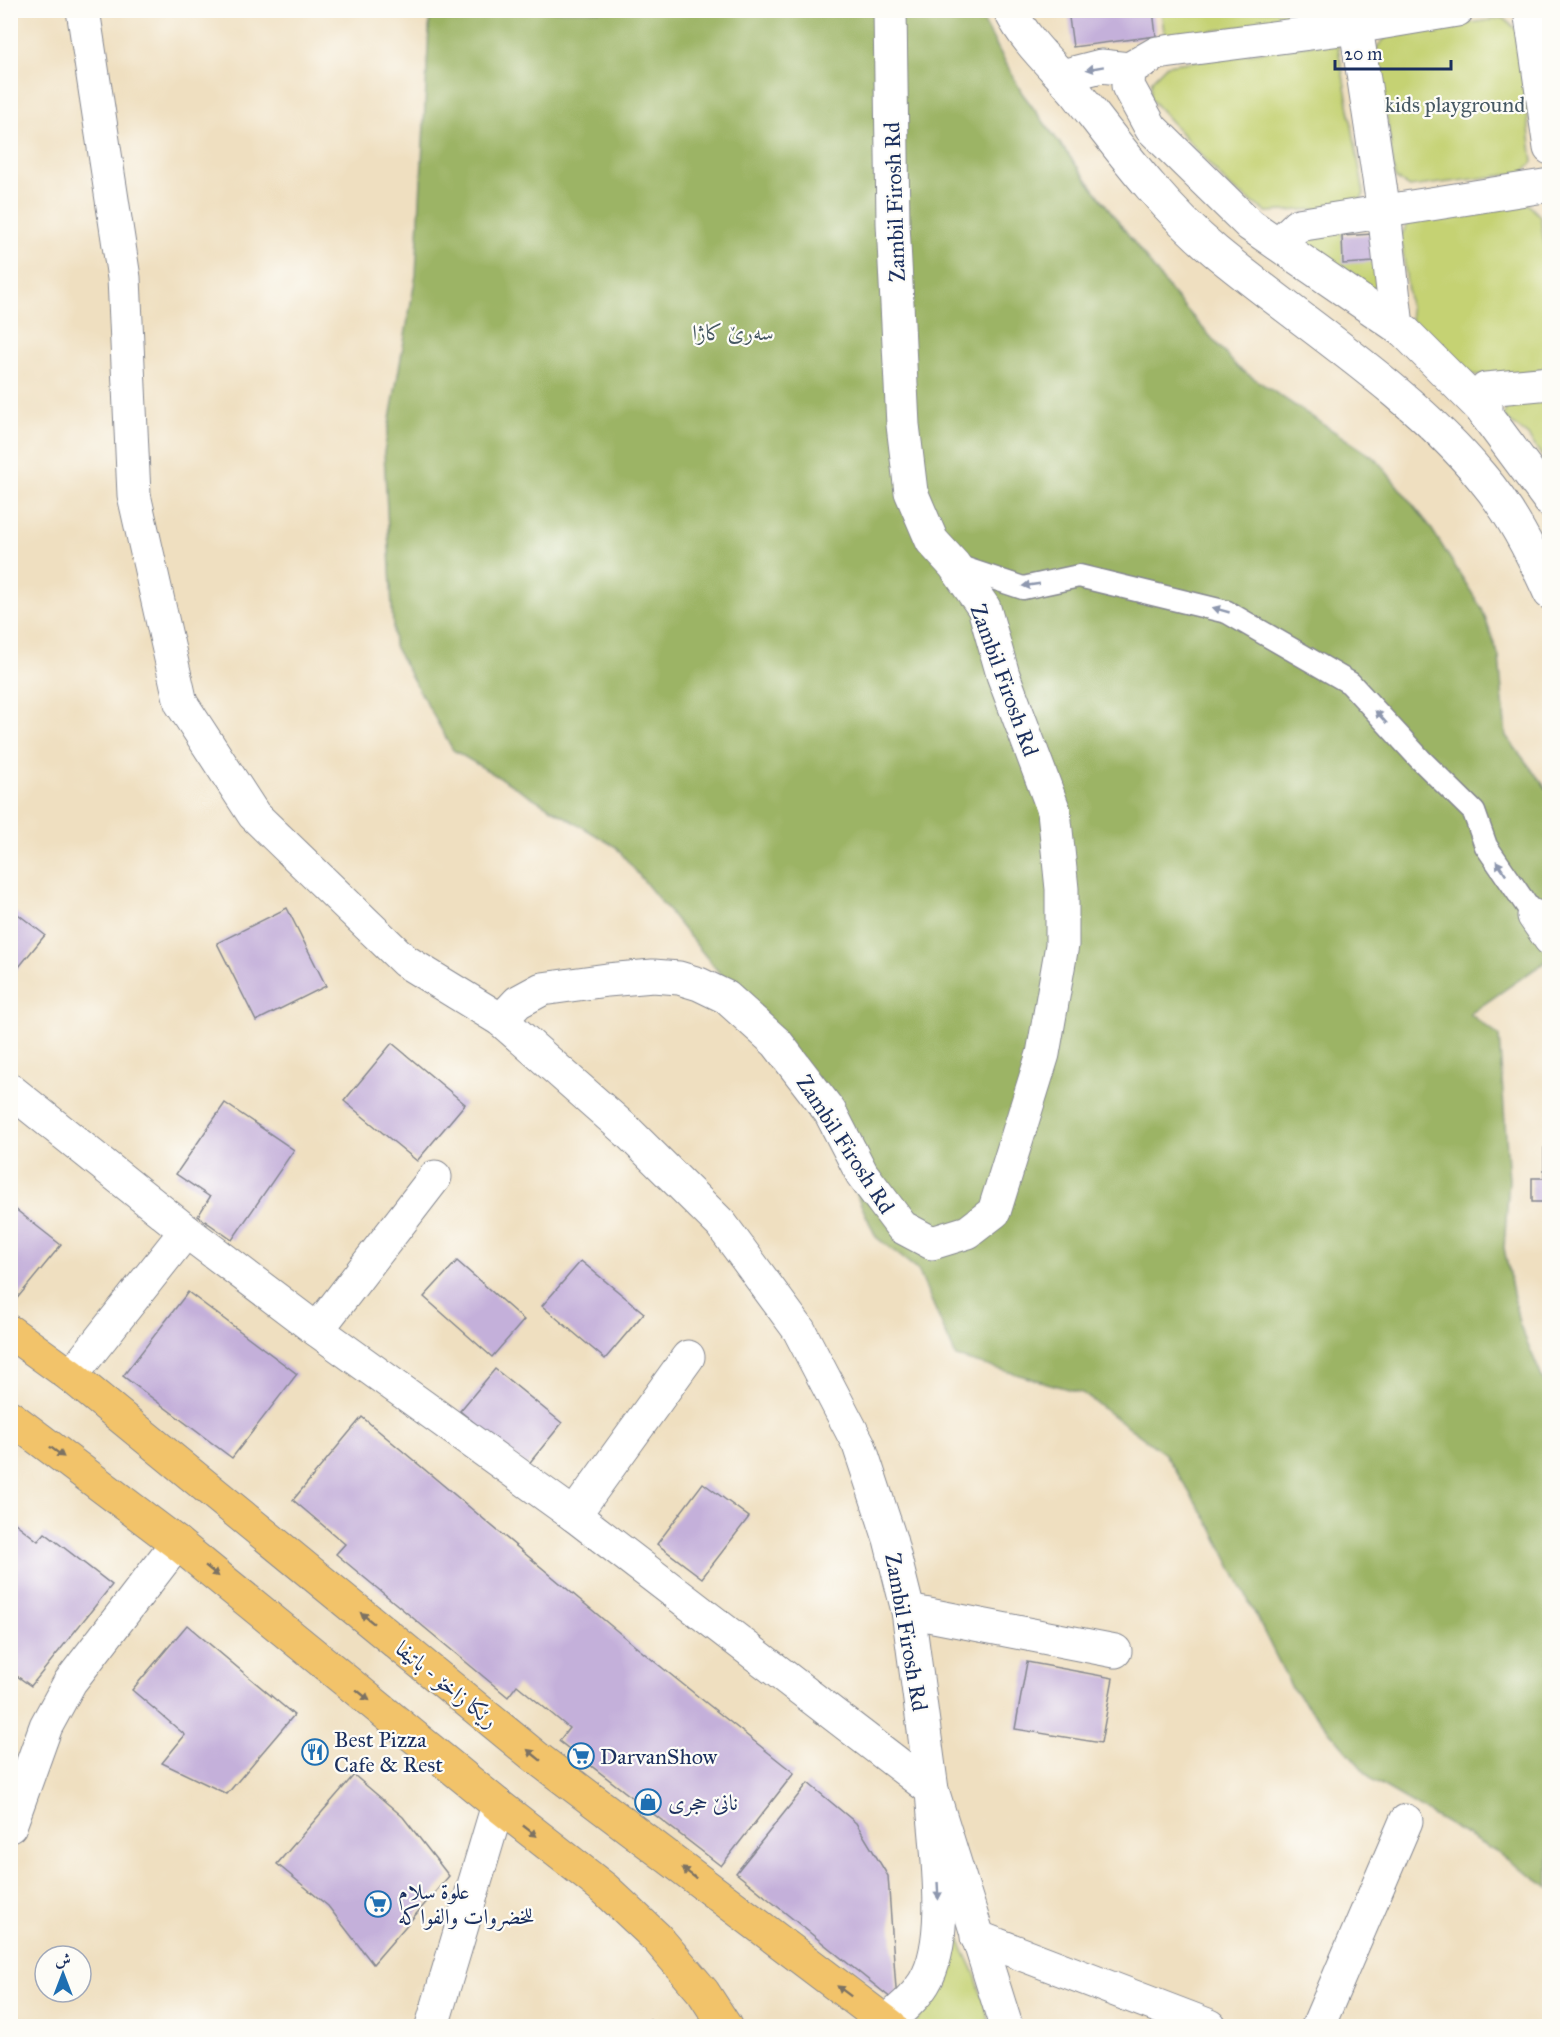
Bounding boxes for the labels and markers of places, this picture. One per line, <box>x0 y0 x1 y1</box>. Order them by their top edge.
place label: Best Pizza Cafe & Rest <box>334 1726 443 1778</box>
restaurant icon: Best Pizza Cafe & Rest <box>300 1737 330 1767</box>
supermarket icon: DarvanShow <box>566 1741 596 1771</box>
place label: DarvanShow <box>600 1743 718 1770</box>
shop icon: نانێ حجری <box>633 1787 663 1817</box>
place label: نانێ حجری <box>668 1789 738 1817</box>
place label: علوة سلام للخضروات والفواكه <box>398 1878 534 1931</box>
supermarket icon: علوة سلام للخضروات والفواكه <box>363 1889 393 1919</box>

